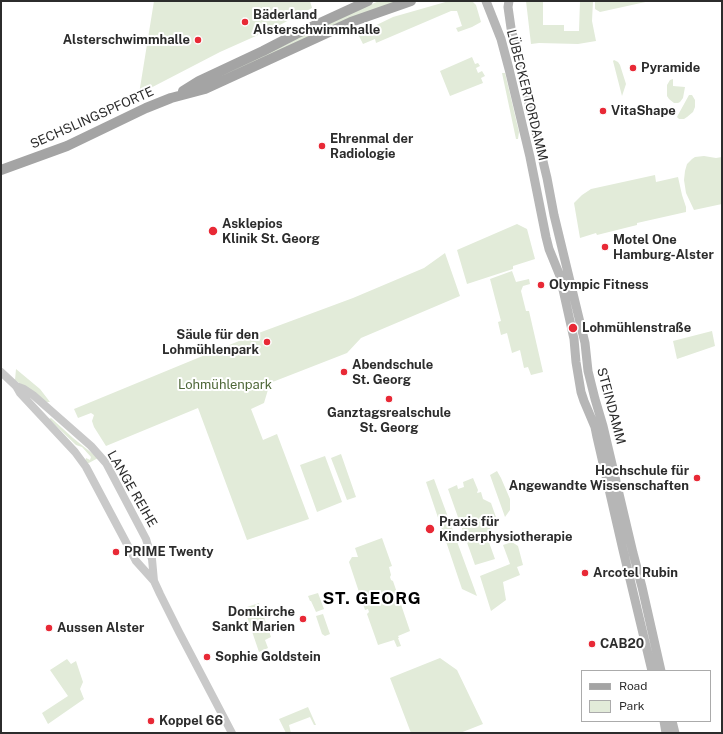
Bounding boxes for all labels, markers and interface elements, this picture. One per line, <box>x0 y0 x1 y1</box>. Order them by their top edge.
place label: Bäderland Alsterschwimmhalle <box>253 7 380 38</box>
marker: Bäderland Alsterschwimmhalle <box>240 17 250 27</box>
street label: LÜBECKERTORDAMM <box>503 28 551 162</box>
place label: Alsterschwimmhalle <box>63 32 190 48</box>
marker: Alsterschwimmhalle <box>193 35 203 45</box>
place label: Pyramide <box>641 60 700 76</box>
marker: Pyramide <box>628 63 638 73</box>
street label: SECHSLINGSPFORTE <box>28 84 156 152</box>
place label: VitaShape <box>611 103 676 119</box>
marker: VitaShape <box>598 106 608 116</box>
place label: Ehrenmal der Radiologie <box>330 131 413 162</box>
marker: Ehrenmal der Radiologie <box>317 141 327 151</box>
place label: Asklepios Klinik St. Georg <box>222 216 320 247</box>
marker: Asklepios Klinik St. Georg <box>207 225 219 237</box>
place label: Motel One Hamburg-Alster <box>613 232 714 263</box>
marker: Motel One Hamburg-Alster <box>600 242 610 252</box>
place label: Olympic Fitness <box>549 277 649 293</box>
marker: Olympic Fitness <box>536 280 546 290</box>
place label: Lohmühlenstraße <box>582 320 691 336</box>
marker: Lohmühlenstraße <box>567 322 579 334</box>
place label: Säule für den Lohmühlenpark <box>162 327 259 358</box>
marker: Säule für den Lohmühlenpark <box>262 337 272 347</box>
place label: Abendschule St. Georg <box>352 357 433 388</box>
street label: STEINDAMM <box>593 366 629 446</box>
marker: Abendschule St. Georg <box>339 367 349 377</box>
park label: Lohmühlenpark <box>178 377 272 393</box>
marker: Ganztagsrealschule St. Georg <box>384 394 394 404</box>
place label: Ganztagsrealschule St. Georg <box>327 405 451 436</box>
street label: LANGE REIHE <box>104 448 160 530</box>
place label: Hochschule für Angewandte Wissenschaften <box>509 463 689 494</box>
marker: Hochschule für Angewandte Wissenschaften <box>692 473 702 483</box>
place label: Praxis für Kinderphysiotherapie <box>439 514 572 545</box>
marker: Praxis für Kinderphysiotherapie <box>424 523 436 535</box>
place label: PRIME Twenty <box>124 544 214 560</box>
marker: PRIME Twenty <box>111 547 121 557</box>
place label: Arcotel Rubin <box>593 565 678 581</box>
marker: Arcotel Rubin <box>580 568 590 578</box>
district label: ST. GEORG <box>322 589 422 609</box>
place label: Domkirche Sankt Marien <box>212 604 295 635</box>
marker: Domkirche Sankt Marien <box>298 614 308 624</box>
place label: Aussen Alster <box>57 620 144 636</box>
marker: Aussen Alster <box>44 623 54 633</box>
place label: CAB20 <box>600 636 644 652</box>
marker: CAB20 <box>587 639 597 649</box>
place label: Sophie Goldstein <box>215 649 321 665</box>
marker: Sophie Goldstein <box>202 652 212 662</box>
legend <box>581 670 711 722</box>
text: Road <box>619 679 647 693</box>
text: Park <box>619 699 645 713</box>
place label: Koppel 66 <box>159 713 223 729</box>
marker: Koppel 66 <box>146 716 156 726</box>

